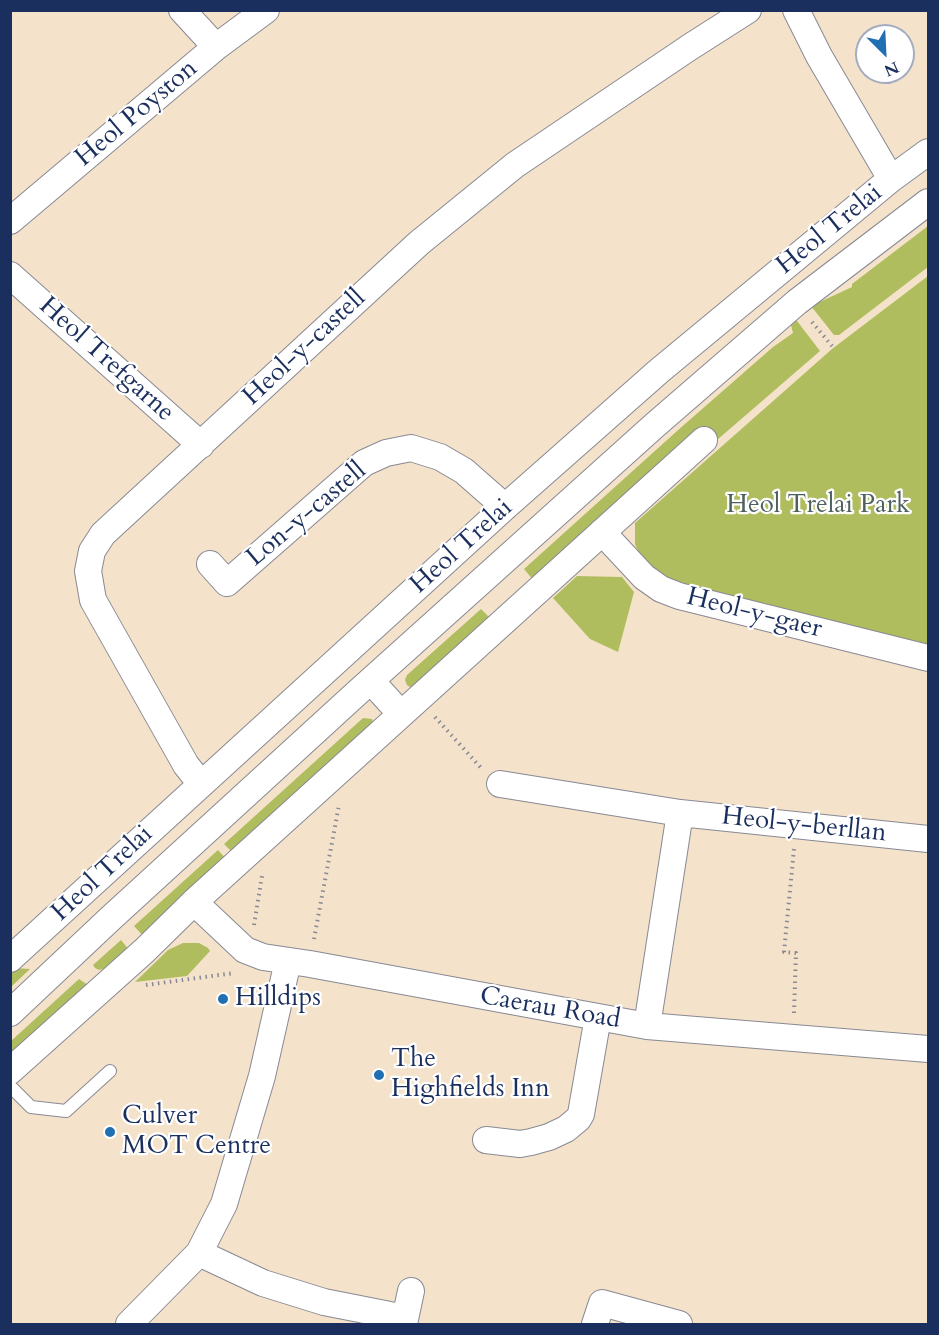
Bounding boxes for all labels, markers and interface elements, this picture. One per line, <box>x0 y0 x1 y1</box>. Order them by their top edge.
north arrow <box>855 24 915 84</box>
street label: Heol Poyston <box>69 54 205 174</box>
text: N <box>881 56 902 81</box>
street label: Heol Trelai <box>771 178 889 282</box>
street label: Heol-y-castell <box>237 283 373 413</box>
street label: Heol Trefgarne <box>32 291 180 429</box>
street label: Lon-y-castell <box>241 456 373 574</box>
park label: Heol Trelai Park <box>726 490 910 522</box>
street label: Heol Trelai <box>404 493 520 601</box>
street label: Heol-y-gaer <box>683 582 825 646</box>
street label: Heol-y-berllan <box>720 802 888 850</box>
street label: Heol Trelai <box>46 819 160 929</box>
street label: Caerau Road <box>477 981 623 1037</box>
place label: Hilldips <box>235 983 321 1015</box>
marker: Hilldips <box>216 992 230 1006</box>
place label: The Highfields Inn <box>391 1044 550 1106</box>
marker: The Highfields Inn <box>372 1068 386 1082</box>
place label: Culver MOT Centre <box>122 1101 271 1162</box>
marker: Culver MOT Centre <box>103 1125 117 1139</box>

